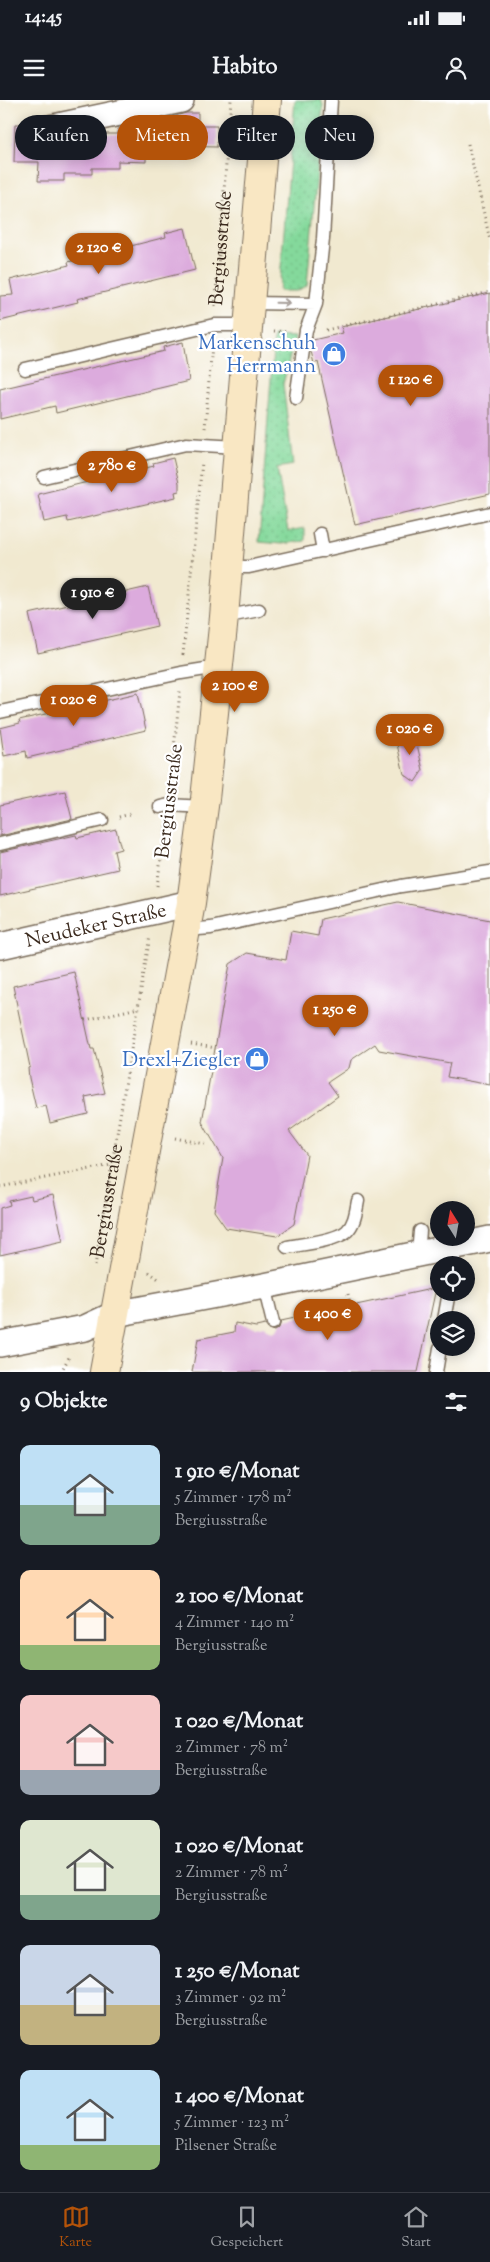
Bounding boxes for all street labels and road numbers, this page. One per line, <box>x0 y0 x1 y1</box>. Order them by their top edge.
street label: Bergiusstraße <box>203 190 241 307</box>
street label: Bergiusstraße <box>149 742 192 860</box>
street label: Neudeker Straße <box>23 897 170 957</box>
street label: Bergiusstraße <box>85 1142 132 1261</box>

